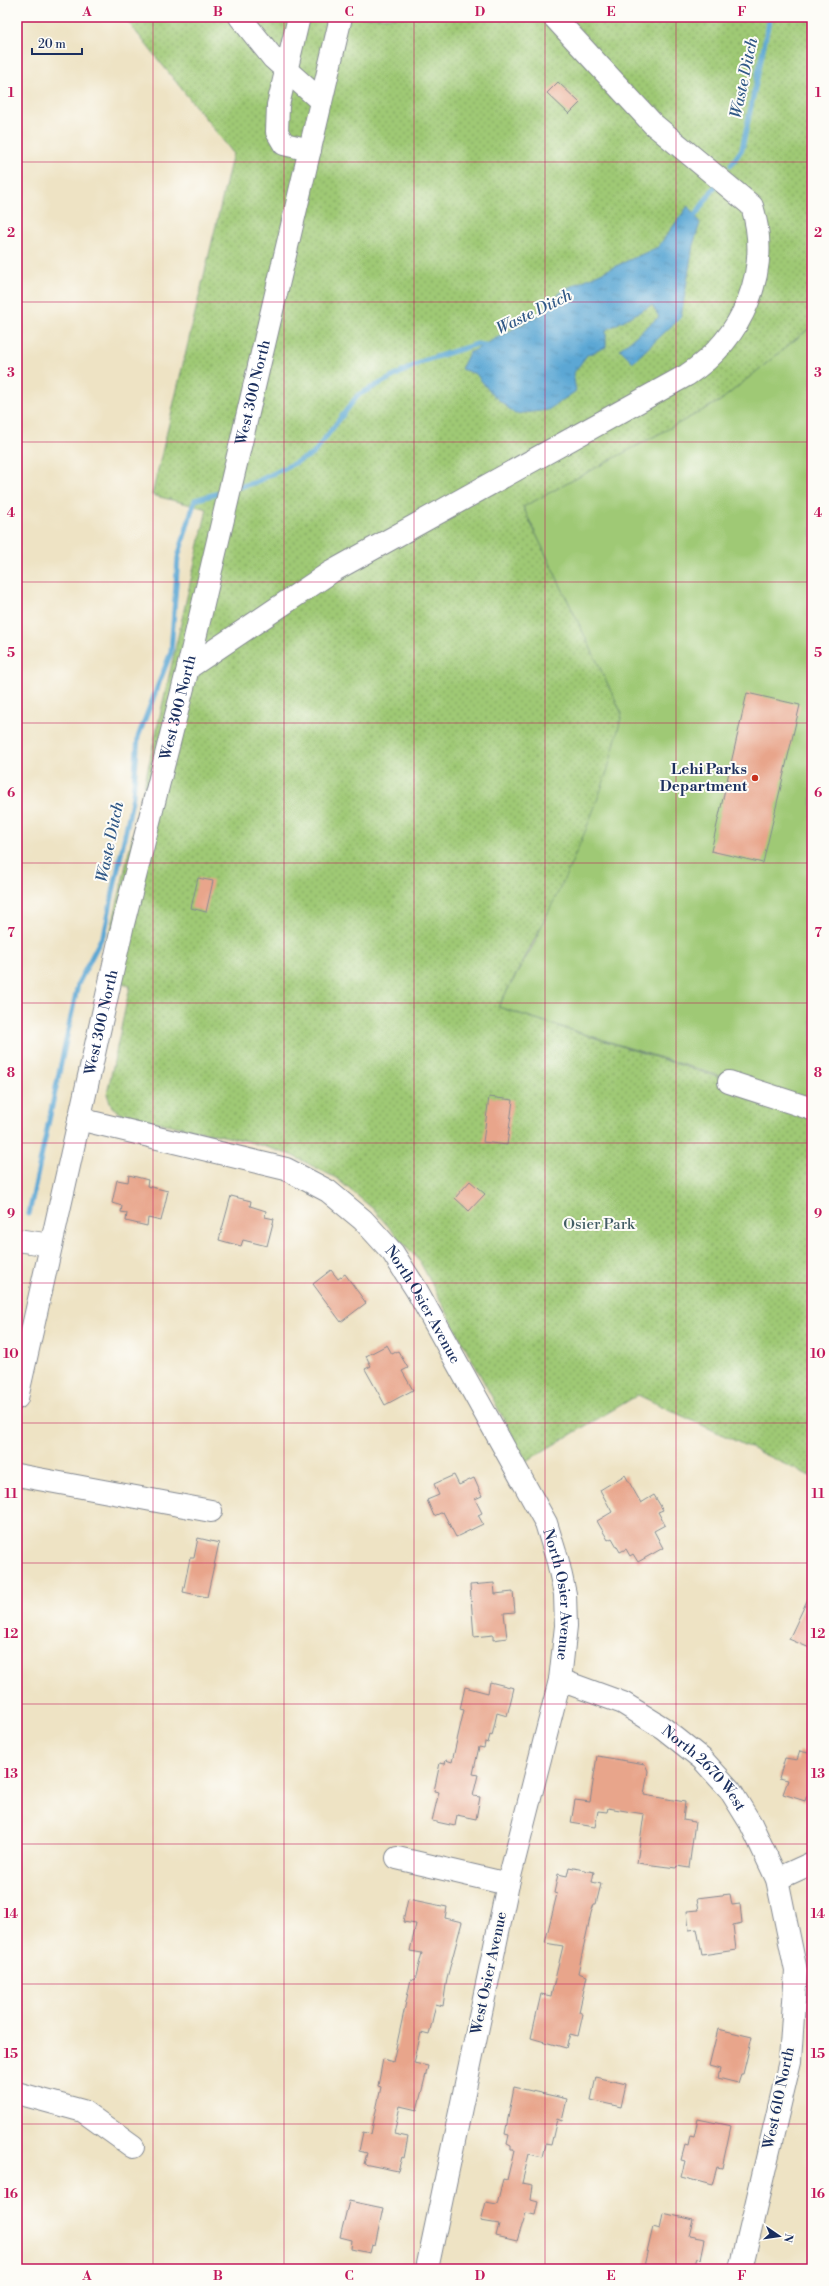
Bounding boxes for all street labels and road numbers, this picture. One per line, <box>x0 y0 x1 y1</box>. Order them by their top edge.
street label: West 300 North <box>231 338 274 448</box>
street label: West 300 North <box>155 653 200 763</box>
street label: West 300 North <box>80 968 122 1078</box>
street label: North Osier Avenue <box>381 1241 465 1367</box>
street label: North Osier Avenue <box>539 1526 576 1661</box>
street label: North 2670 West <box>658 1721 750 1815</box>
street label: West Osier Avenue <box>466 1910 511 2037</box>
street label: West 610 North <box>759 2045 799 2152</box>

